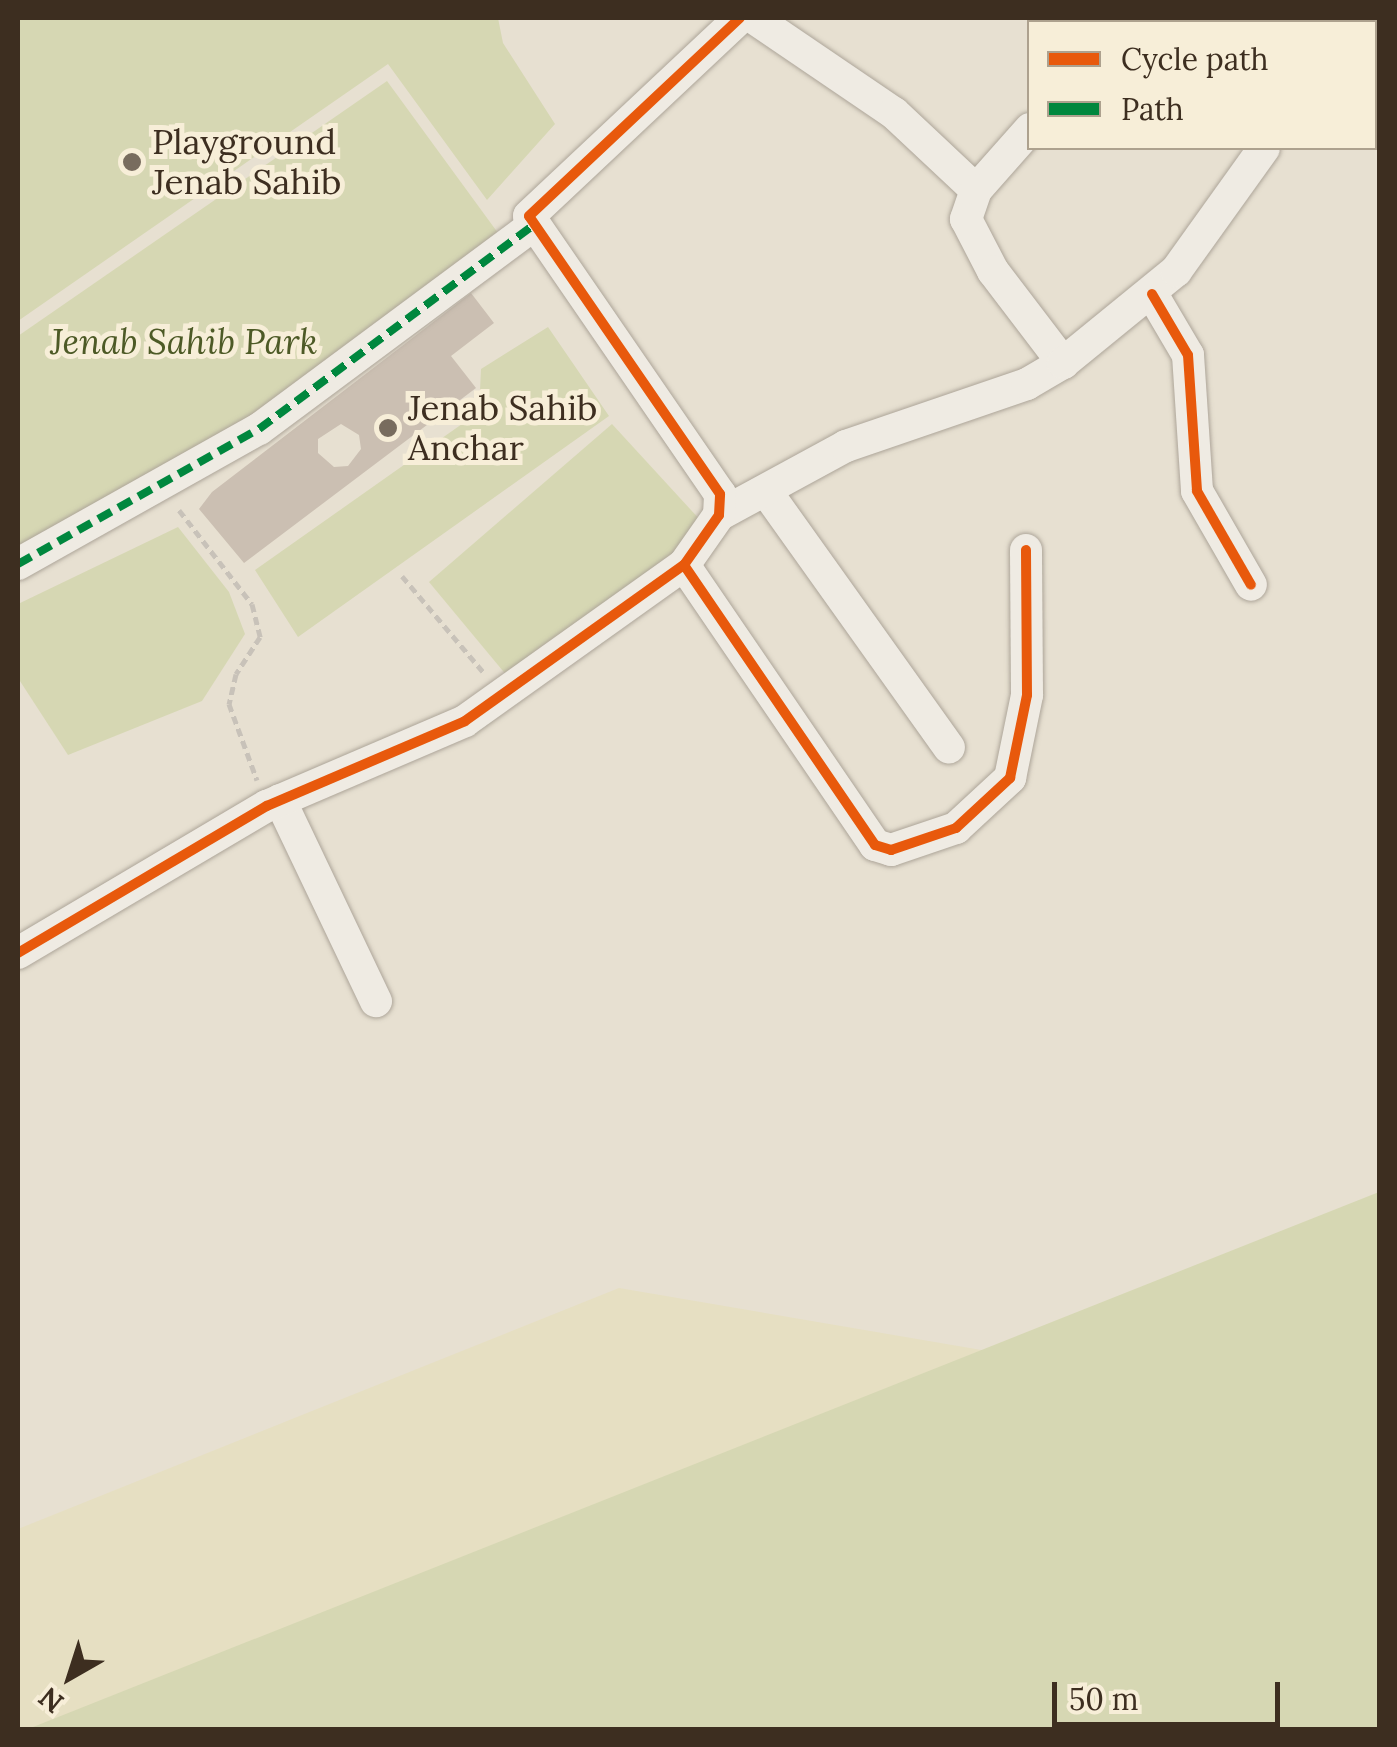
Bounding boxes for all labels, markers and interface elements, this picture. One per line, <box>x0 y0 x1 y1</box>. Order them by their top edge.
legend <box>1027 20 1377 150</box>
text: Cycle path <box>1121 40 1269 78</box>
text: Path <box>1121 90 1184 128</box>
place label: Playground Jenab Sahib <box>152 121 341 203</box>
marker: Playground Jenab Sahib <box>121 151 143 173</box>
park label: Jenab Sahib Park <box>50 321 318 363</box>
place label: Jenab Sahib Anchar <box>408 387 597 469</box>
marker: Jenab Sahib Anchar <box>377 417 399 439</box>
north arrow <box>20 1627 120 1727</box>
scale bar <box>1057 1662 1284 1724</box>
text: N <box>31 1680 71 1721</box>
text: 50 m <box>1069 1680 1139 1718</box>

